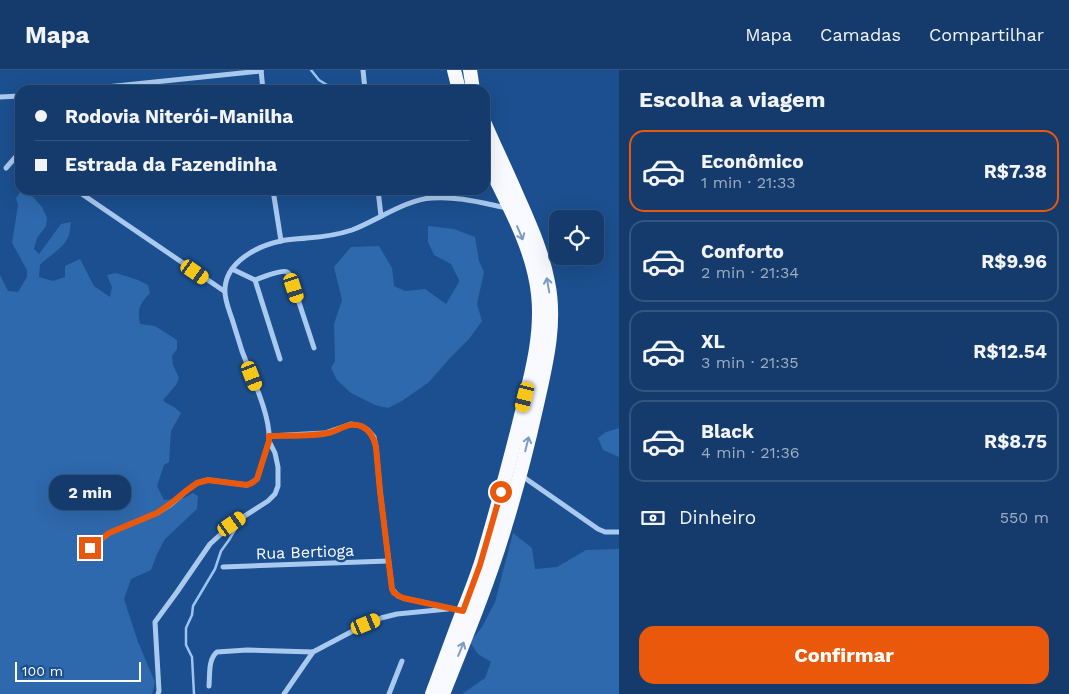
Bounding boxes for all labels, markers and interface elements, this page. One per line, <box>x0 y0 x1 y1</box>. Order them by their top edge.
text: Mapa <box>25 21 90 49</box>
text: Mapa <box>745 24 792 45</box>
text: Camadas <box>820 24 901 45</box>
text: Compartilhar <box>929 24 1044 45</box>
text: Escolha a viagem <box>639 87 826 112</box>
text: Rodovia Niterói-Manilha <box>65 105 293 128</box>
icon: car <box>641 149 686 194</box>
text: Econômico <box>701 150 804 173</box>
text: Estrada da Fazendinha <box>65 153 277 176</box>
text: R$7.38 <box>984 160 1047 183</box>
text: 1 min · 21:33 <box>701 173 796 192</box>
map controls <box>549 210 604 265</box>
button: locate <box>549 210 604 265</box>
one-way arrow <box>516 225 526 240</box>
icon: car <box>641 239 686 284</box>
text: Conforto <box>701 240 784 263</box>
text: R$9.96 <box>981 250 1047 273</box>
car <box>178 257 211 287</box>
text: 2 min · 21:34 <box>701 263 799 282</box>
car <box>282 271 305 305</box>
one-way arrow <box>543 277 553 293</box>
icon: car <box>641 329 686 374</box>
text: XL <box>701 330 725 353</box>
text: R$12.54 <box>973 340 1047 363</box>
text: 3 min · 21:35 <box>701 353 799 372</box>
car <box>239 359 264 393</box>
car <box>514 381 535 413</box>
icon: car <box>641 419 686 464</box>
text: Black <box>701 420 754 443</box>
text: R$8.75 <box>984 430 1047 453</box>
one-way arrow <box>523 437 533 453</box>
text: 4 min · 21:36 <box>701 443 800 462</box>
callout: 2 min <box>49 476 131 510</box>
route start <box>490 481 512 503</box>
text: 2 min <box>68 483 112 502</box>
icon: cash <box>639 504 667 532</box>
text: Dinheiro <box>679 506 756 529</box>
text: 550 m <box>1000 508 1049 527</box>
car <box>215 509 248 539</box>
route end <box>79 537 101 559</box>
street label: Rua Bertioga <box>256 541 354 563</box>
car <box>349 611 382 637</box>
button: Confirmar <box>639 626 1049 684</box>
one-way arrow <box>457 642 466 657</box>
scale bar <box>15 659 141 682</box>
text: 100 m <box>22 663 63 679</box>

